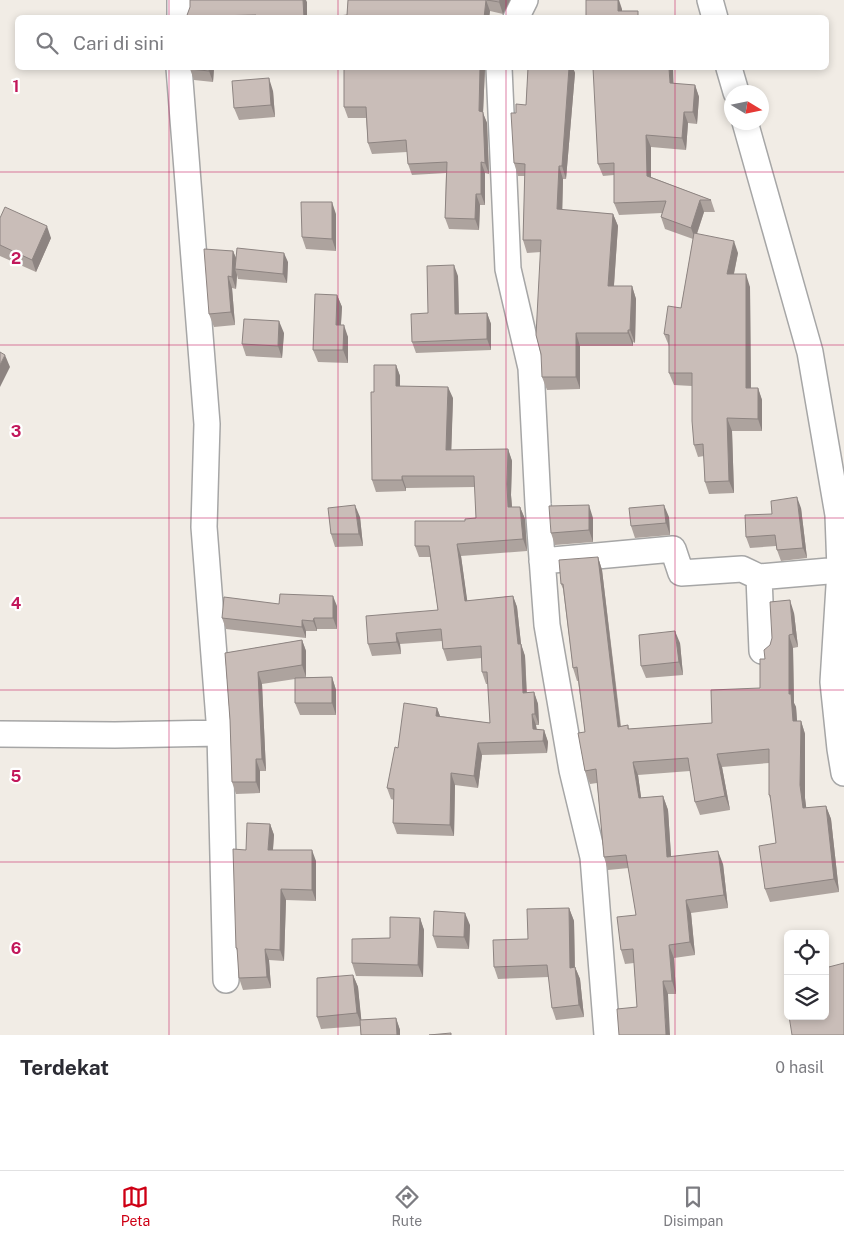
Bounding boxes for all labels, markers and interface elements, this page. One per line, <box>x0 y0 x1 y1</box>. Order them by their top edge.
search box <box>15 15 829 70</box>
icon: search <box>33 29 61 57</box>
text: Cari di sini <box>73 32 164 54</box>
text: 1 <box>13 77 19 96</box>
north arrow <box>724 85 769 130</box>
text: 2 <box>11 249 21 268</box>
text: 3 <box>11 422 21 441</box>
text: 4 <box>11 594 22 613</box>
text: 5 <box>11 767 22 786</box>
map controls <box>784 930 829 1020</box>
button: locate <box>784 930 829 975</box>
text: 6 <box>11 939 21 958</box>
button: layers <box>784 975 829 1020</box>
text: Terdekat <box>20 1055 109 1080</box>
text: 0 hasil <box>775 1058 824 1077</box>
tab: Peta <box>121 1183 150 1229</box>
tab: Rute <box>391 1183 422 1229</box>
tab: Disimpan <box>663 1183 723 1229</box>

